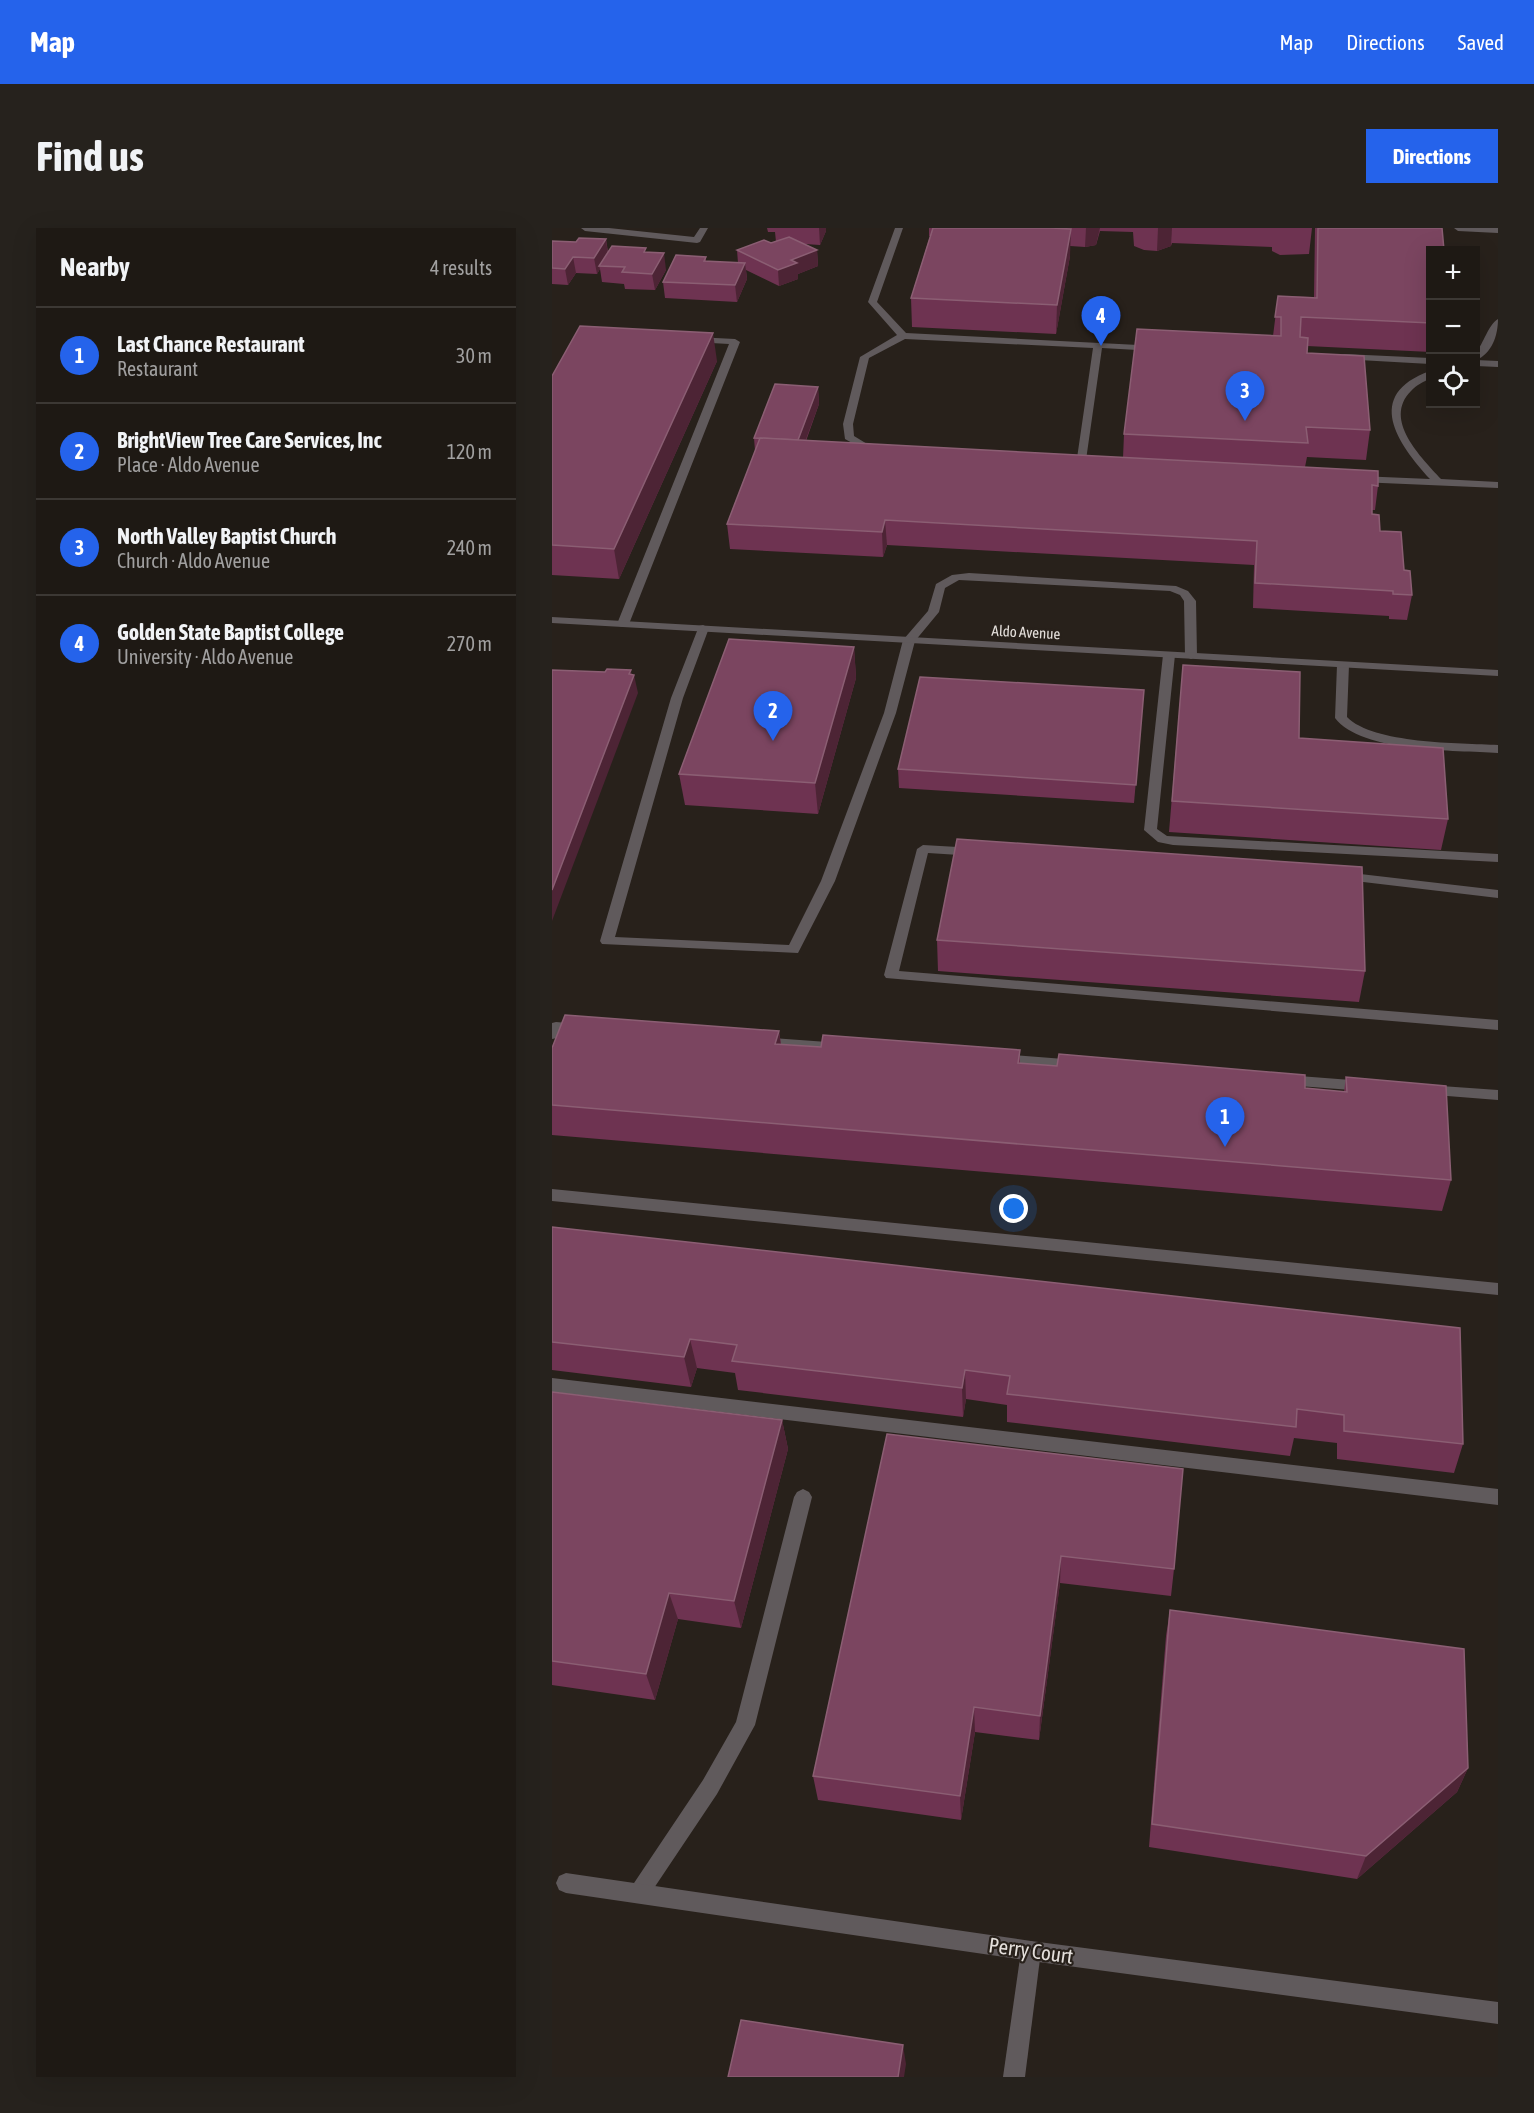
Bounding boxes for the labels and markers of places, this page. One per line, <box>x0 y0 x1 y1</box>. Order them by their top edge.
pin: 4 <box>1082 296 1120 346</box>
pin: 3 <box>1226 372 1264 421</box>
pin: 2 <box>754 692 792 741</box>
pin: 1 <box>1206 1098 1244 1147</box>

